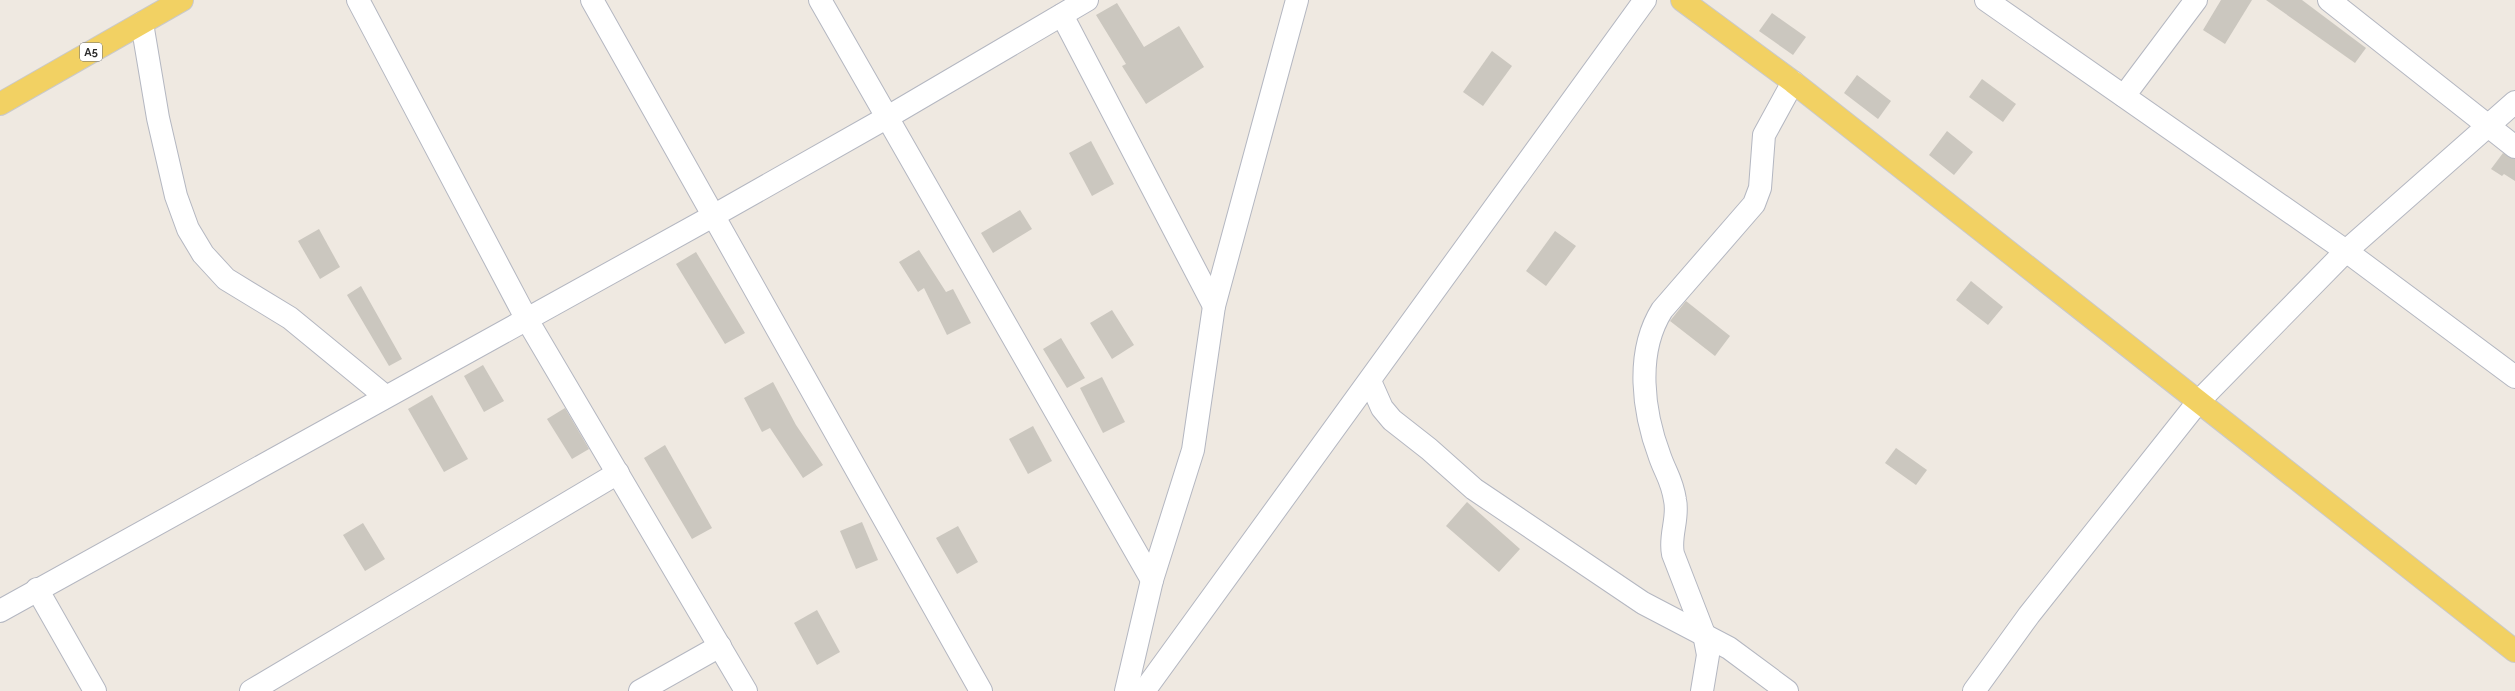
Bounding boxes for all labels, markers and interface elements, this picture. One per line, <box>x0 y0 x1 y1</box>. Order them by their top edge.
road number: A5 <box>80 43 102 61</box>

